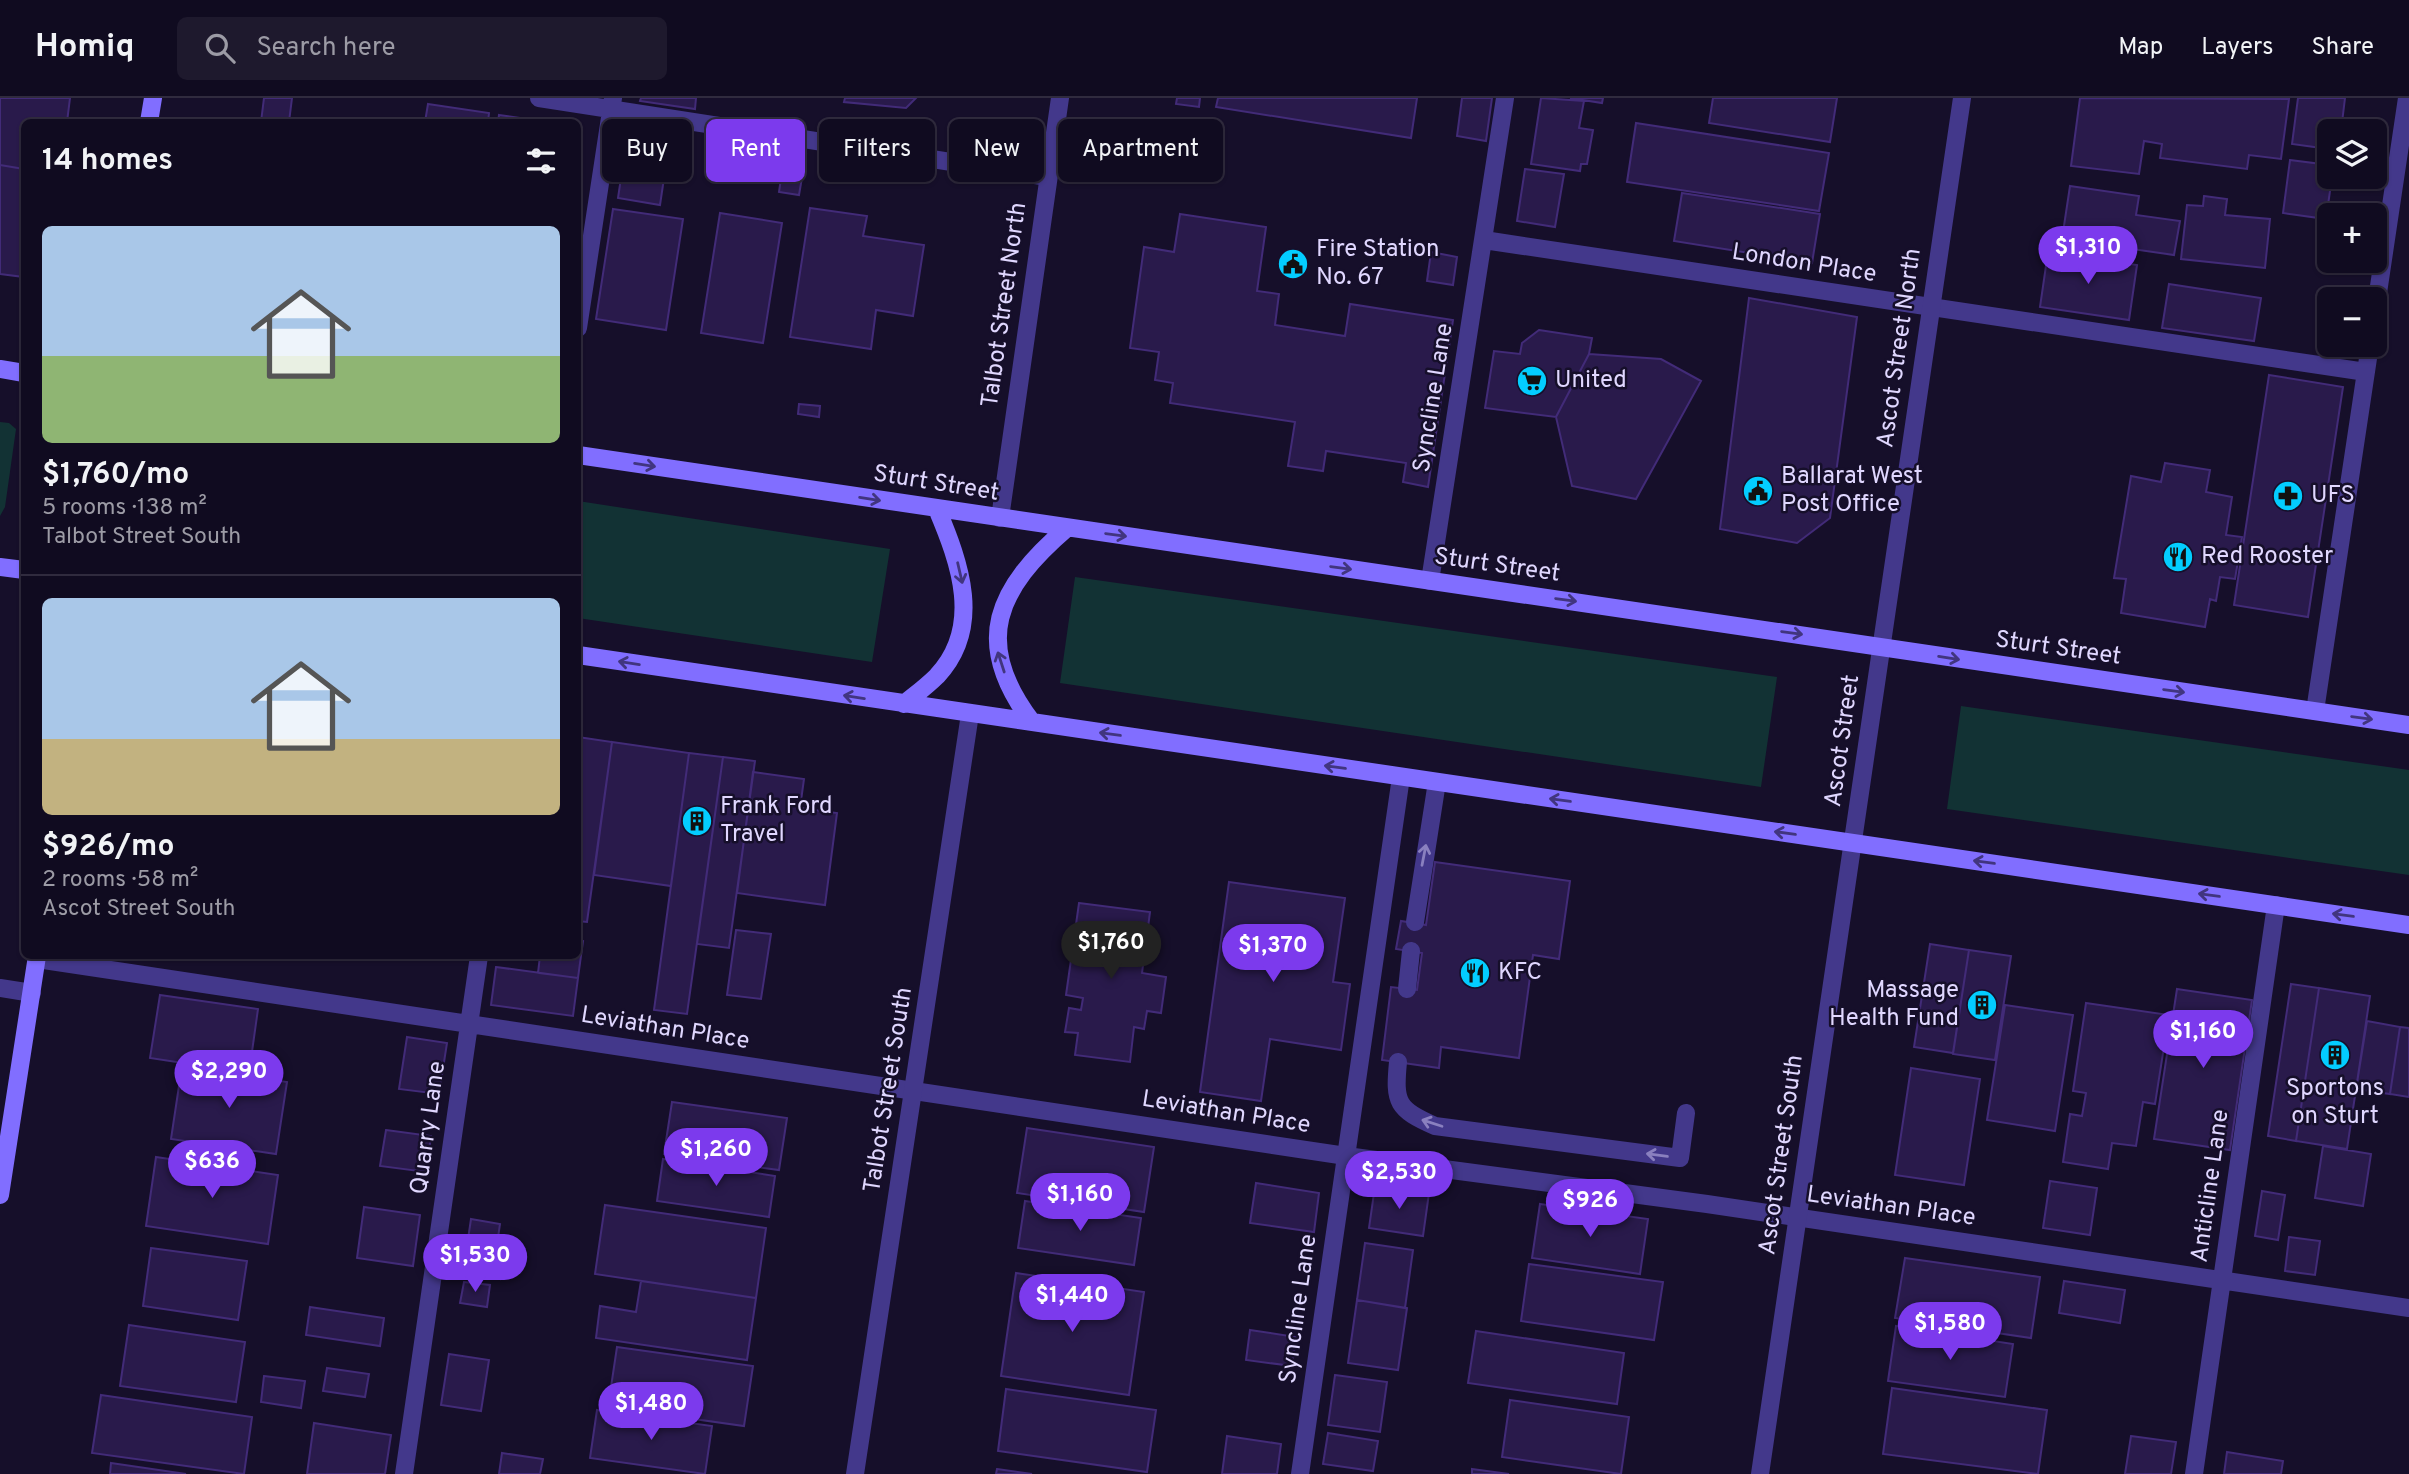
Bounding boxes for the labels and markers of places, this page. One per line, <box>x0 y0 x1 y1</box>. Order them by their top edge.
pin: $1,310 <box>2031 226 2145 286</box>
place label: Fire Station No. 67 <box>1316 235 1440 293</box>
public building icon: Fire Station No. 67 <box>1276 247 1310 281</box>
supermarket icon: United <box>1515 364 1549 398</box>
place label: United <box>1555 366 1627 396</box>
place label: Ballarat West Post Office <box>1781 462 1923 520</box>
public building icon: Ballarat West Post Office <box>1741 474 1775 508</box>
pharmacy icon: UFS <box>2271 479 2305 513</box>
place label: UFS <box>2311 481 2355 511</box>
restaurant icon: Red Rooster <box>2161 540 2195 574</box>
place label: Red Rooster <box>2201 542 2333 572</box>
place label: Frank Ford Travel <box>720 792 832 850</box>
building icon: Frank Ford Travel <box>680 804 714 838</box>
pin: $1,760 <box>1054 922 1168 981</box>
pin: $1,370 <box>1216 924 1330 984</box>
restaurant icon: KFC <box>1458 956 1492 990</box>
place label: KFC <box>1498 958 1542 988</box>
place label: Massage Health Fund <box>1829 976 1959 1034</box>
building icon: Massage Health Fund <box>1965 988 1999 1022</box>
pin: $1,160 <box>2146 1010 2260 1070</box>
building icon: Sportons on Sturt <box>2318 1038 2352 1072</box>
pin: $2,290 <box>172 1051 286 1110</box>
place label: Sportons on Sturt <box>2286 1074 2384 1132</box>
pin: $1,260 <box>659 1128 773 1188</box>
pin: $636 <box>171 1140 253 1200</box>
pin: $2,530 <box>1342 1152 1456 1211</box>
pin: $1,160 <box>1023 1174 1137 1233</box>
pin: $926 <box>1549 1180 1631 1239</box>
pin: $1,530 <box>418 1234 532 1294</box>
pin: $1,440 <box>1015 1274 1129 1334</box>
pin: $1,580 <box>1893 1302 2007 1362</box>
pin: $1,480 <box>594 1382 708 1442</box>

